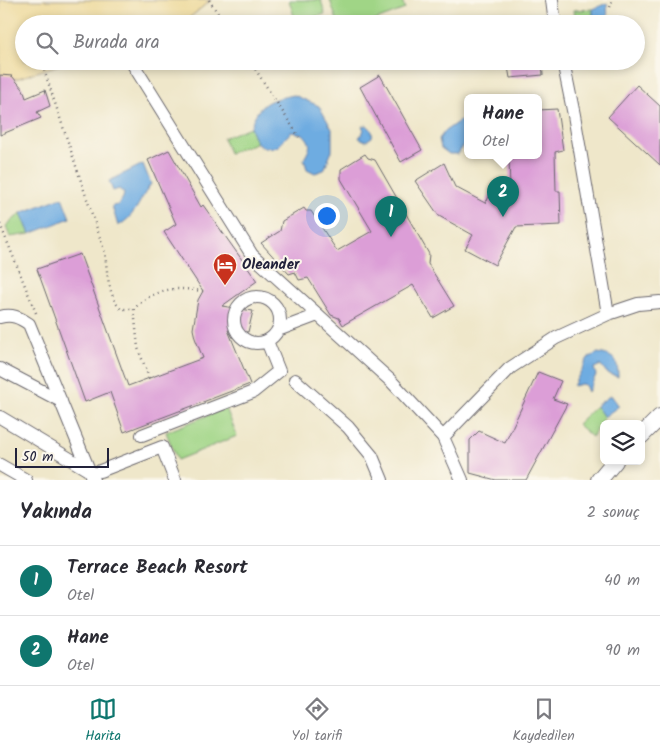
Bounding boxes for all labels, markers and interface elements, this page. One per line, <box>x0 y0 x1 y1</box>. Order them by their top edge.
search box <box>15 15 645 70</box>
text: Burada ara <box>73 28 160 58</box>
icon: search <box>33 29 61 57</box>
popup <box>464 94 542 159</box>
text: Hane <box>482 99 524 129</box>
text: Otel <box>482 129 509 154</box>
pin: 2 <box>487 176 519 217</box>
pin: 1 <box>375 196 407 237</box>
your location <box>314 203 340 229</box>
hotel icon: Oleander <box>212 252 238 286</box>
place label: Oleander <box>242 253 300 277</box>
map controls <box>600 420 645 465</box>
button: layers <box>600 420 645 465</box>
scale bar <box>15 445 109 468</box>
text: 50 m <box>22 446 53 468</box>
text: Yakında <box>20 496 92 529</box>
text: 2 sonuç <box>587 500 640 525</box>
text: Terrace Beach Resort <box>67 553 248 583</box>
text: 1 <box>34 568 38 593</box>
text: 40 m <box>604 568 640 593</box>
text: Otel <box>67 583 94 608</box>
text: Hane <box>67 623 109 653</box>
text: 2 <box>31 638 41 663</box>
text: 90 m <box>605 638 640 663</box>
text: Otel <box>67 653 94 678</box>
tab: Harita <box>85 695 121 747</box>
tab: Yol tarifi <box>291 695 342 747</box>
tab: Kaydedilen <box>513 695 575 747</box>

